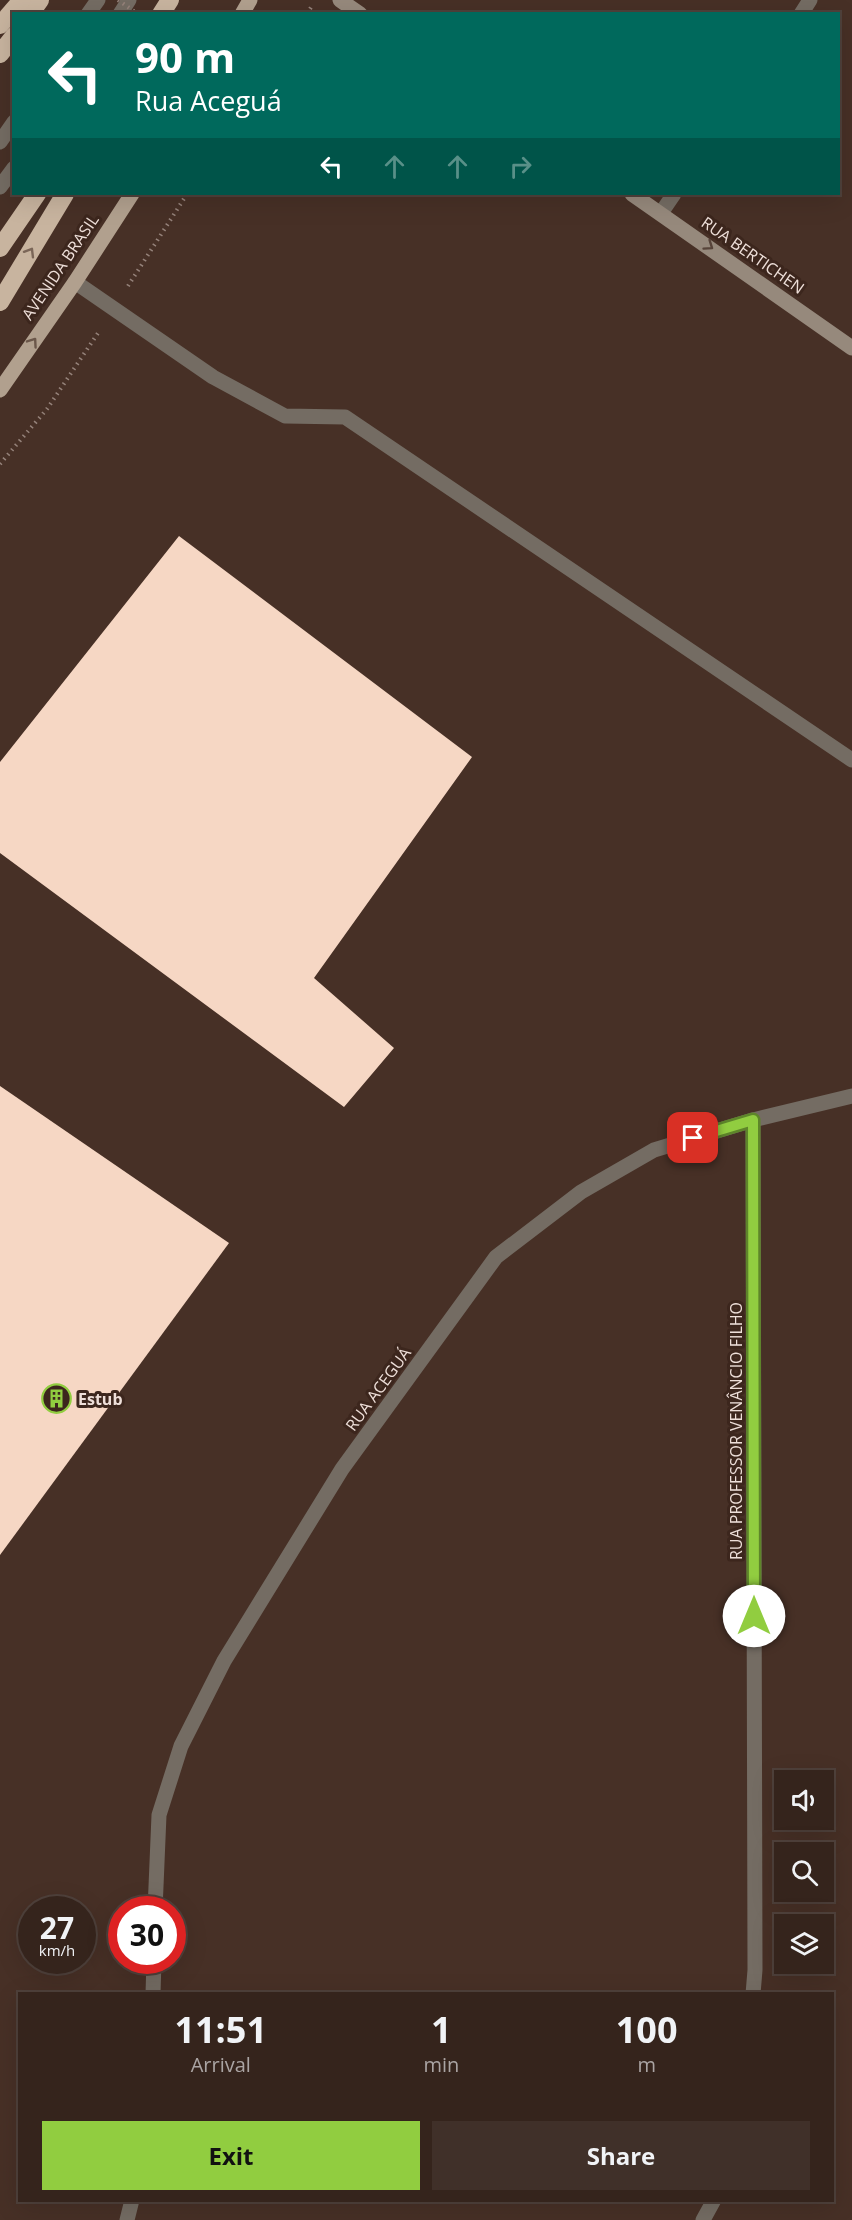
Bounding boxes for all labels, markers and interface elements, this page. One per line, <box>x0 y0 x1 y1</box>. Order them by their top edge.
text: 90 m <box>135 28 235 85</box>
icon: left <box>36 36 114 114</box>
text: Rua Aceguá <box>135 82 282 119</box>
icon: left <box>315 150 348 183</box>
icon: ahead <box>378 150 411 183</box>
icon: ahead <box>441 150 474 183</box>
icon: right <box>504 150 537 183</box>
street label: AVENIDA BRASIL <box>17 210 103 324</box>
street label: RUA BERTICHEN <box>697 211 809 299</box>
one-way arrow <box>702 239 713 250</box>
one-way arrow <box>23 248 35 258</box>
one-way arrow <box>26 338 37 349</box>
pin <box>667 1112 718 1163</box>
icon: arrive <box>676 1121 709 1154</box>
street label: RUA PROFESSOR VENÂNCIO FILHO <box>725 1302 747 1560</box>
street label: RUA ACEGUÁ <box>340 1342 416 1435</box>
building icon: Estub <box>41 1383 73 1415</box>
place label: Estub <box>78 1388 123 1410</box>
position arrow <box>722 1584 786 1648</box>
map controls <box>774 1770 834 1974</box>
button: sound <box>774 1770 834 1830</box>
button: search <box>774 1842 834 1902</box>
speed limit sign: 30 <box>108 1896 186 1974</box>
text: 27 <box>40 1907 74 1948</box>
button: layers <box>774 1914 834 1974</box>
text: km/h <box>39 1940 75 1960</box>
text: 11:51 <box>174 2005 267 2054</box>
text: 1 <box>431 2005 452 2054</box>
text: 100 <box>616 2005 678 2054</box>
text: Arrival <box>191 2051 251 2078</box>
text: min <box>423 2051 459 2078</box>
text: m <box>637 2051 656 2078</box>
button: Exit <box>42 2121 420 2190</box>
button: Share <box>432 2121 810 2190</box>

